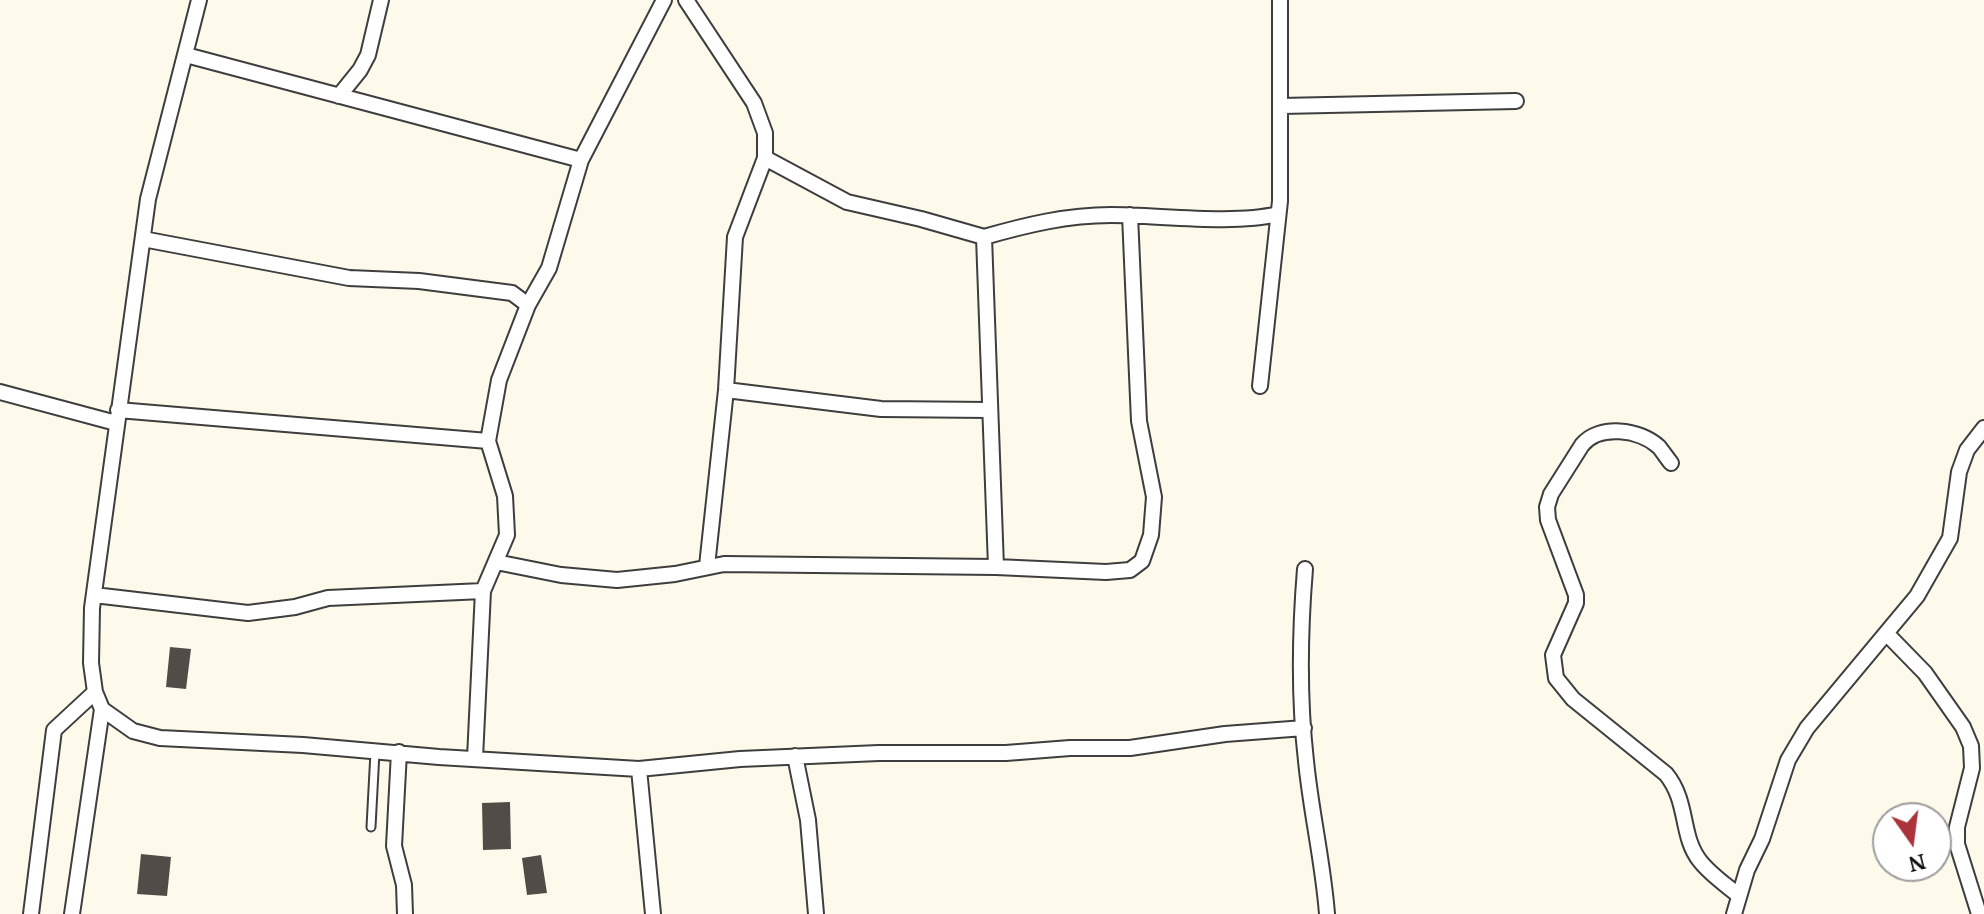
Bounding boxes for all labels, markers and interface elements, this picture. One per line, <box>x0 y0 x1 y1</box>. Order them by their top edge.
north arrow <box>1872 802 1952 882</box>
text: N <box>1906 848 1929 880</box>

